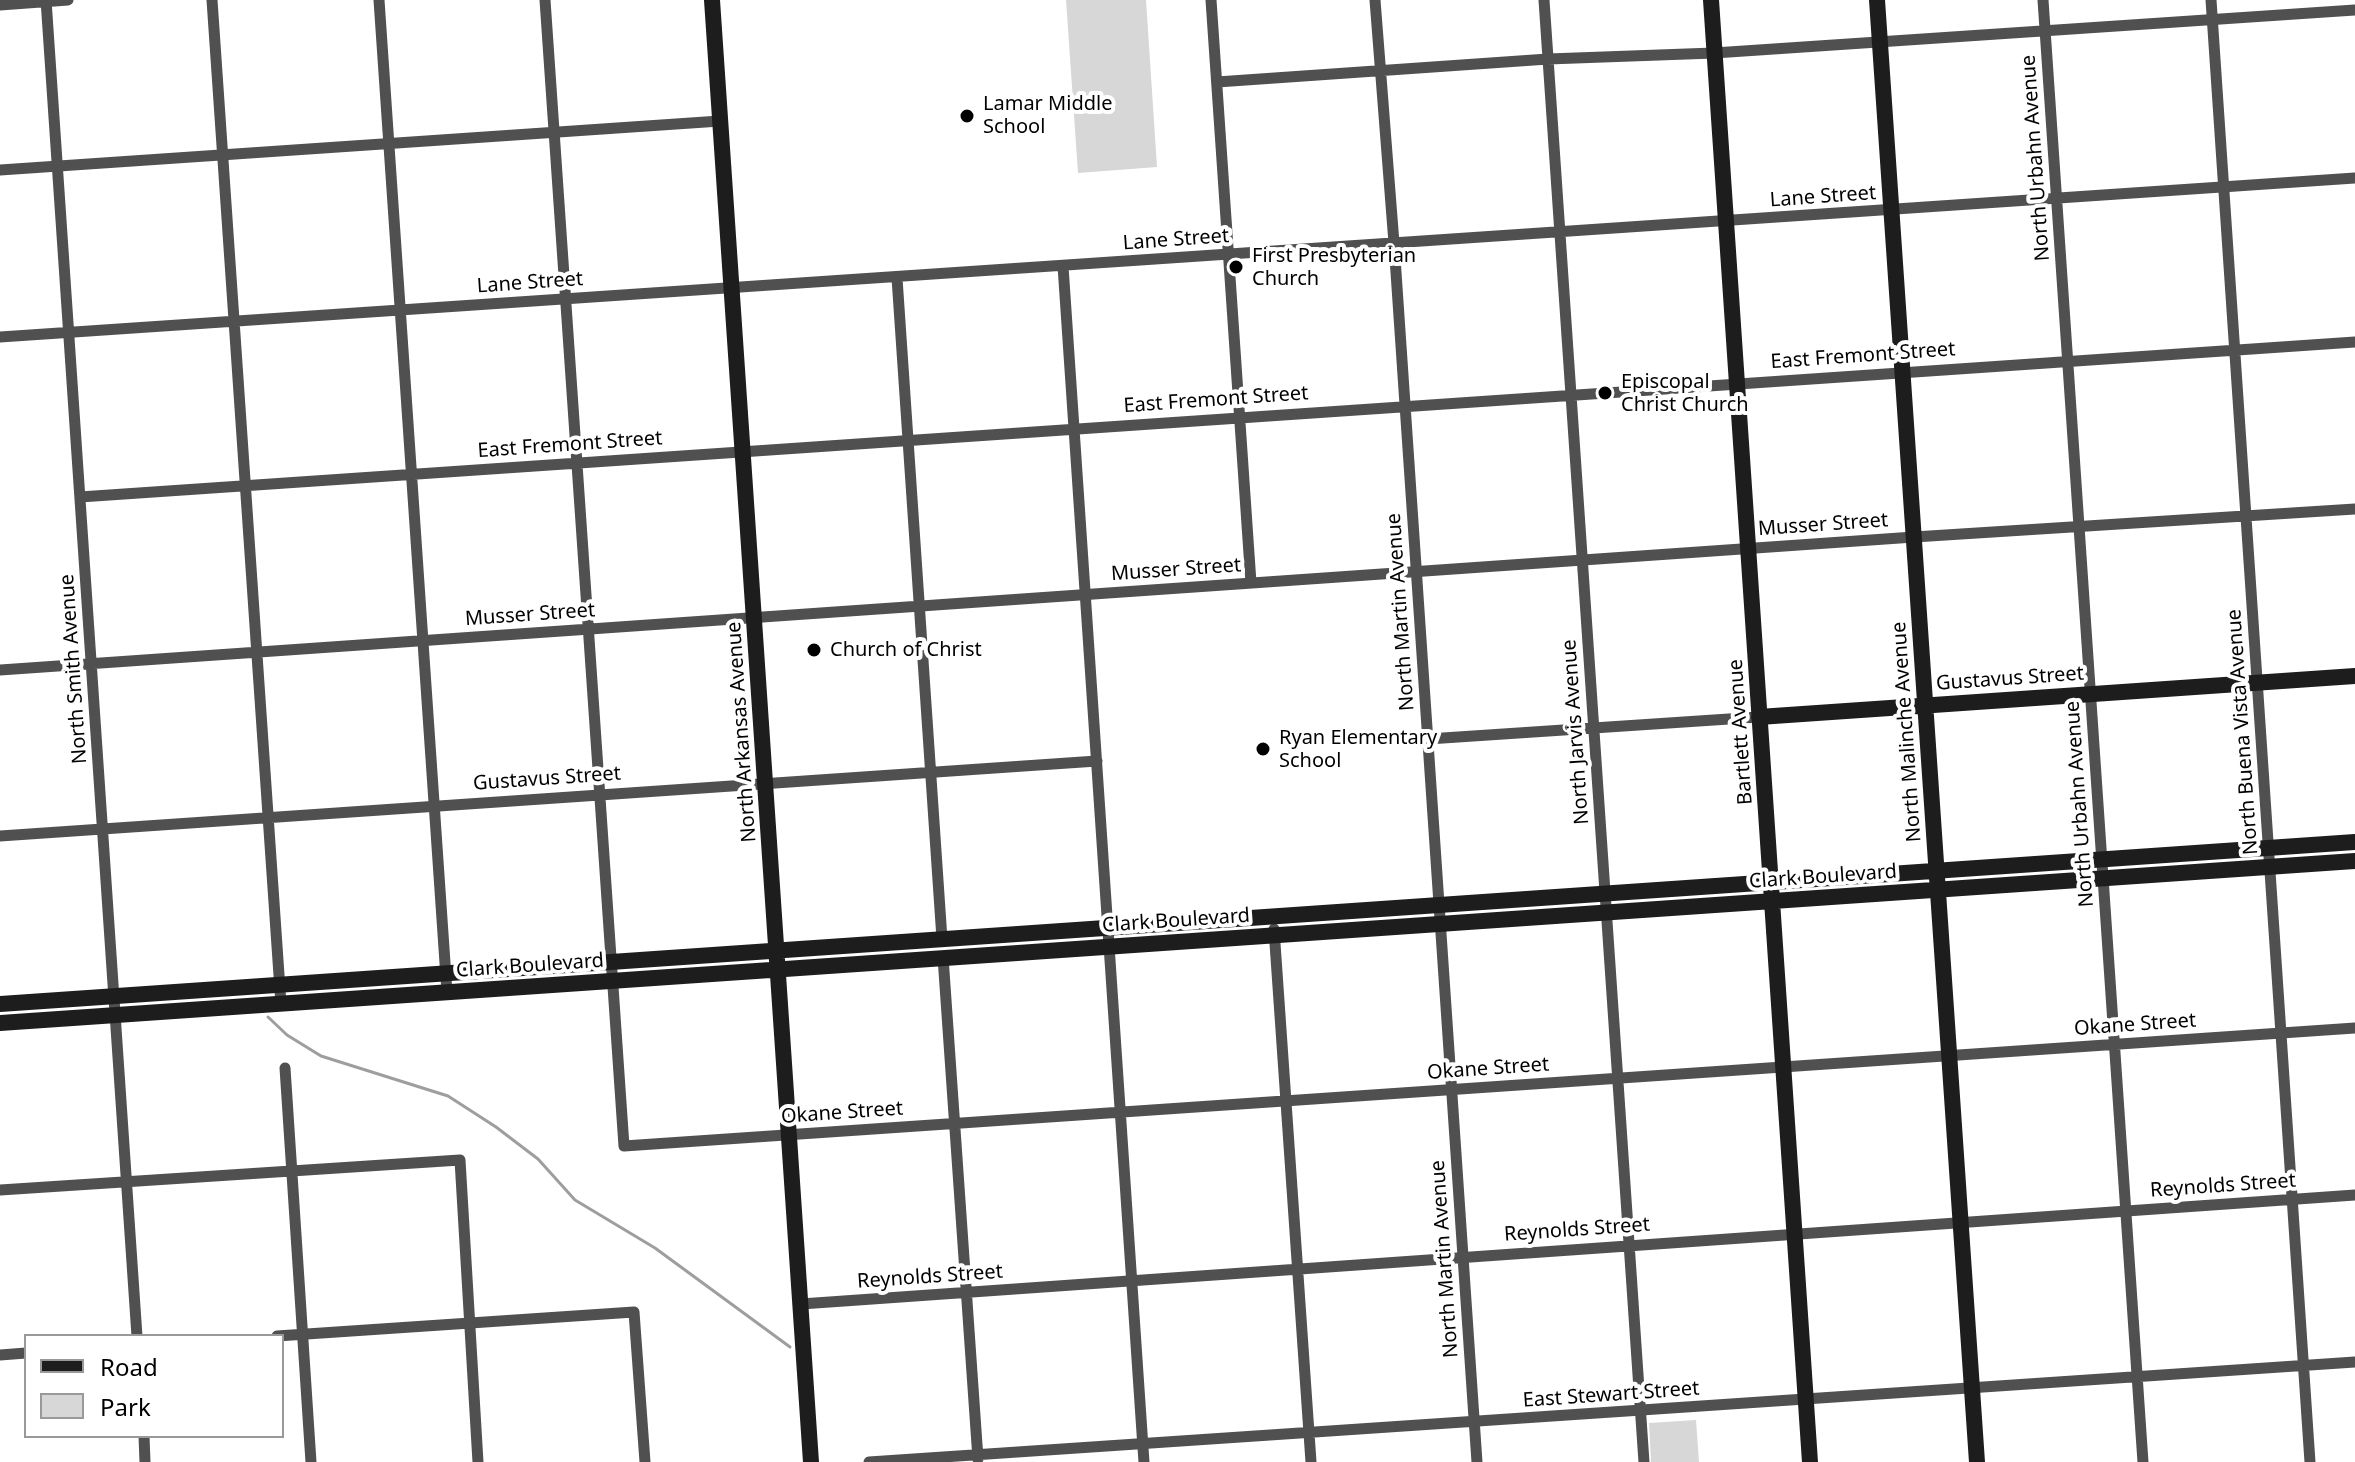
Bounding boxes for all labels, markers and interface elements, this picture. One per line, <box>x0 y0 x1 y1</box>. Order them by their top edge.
street label: North Urbahn Avenue <box>2017 54 2055 262</box>
place label: Lamar Middle School <box>983 92 1112 139</box>
marker: Lamar Middle School <box>958 107 976 125</box>
street label: Lane Street <box>1769 181 1877 213</box>
street label: Lane Street <box>1122 224 1230 256</box>
place label: First Presbyterian Church <box>1252 244 1416 291</box>
marker: First Presbyterian Church <box>1227 258 1245 276</box>
street label: Lane Street <box>476 267 584 299</box>
street label: East Fremont Street <box>1770 338 1956 374</box>
place label: Episcopal Christ Church <box>1621 370 1749 417</box>
street label: East Fremont Street <box>1123 382 1309 418</box>
marker: Episcopal Christ Church <box>1596 384 1614 402</box>
street label: East Fremont Street <box>477 427 663 463</box>
street label: Musser Street <box>1757 508 1889 542</box>
street label: North Martin Avenue <box>1382 512 1420 712</box>
street label: Musser Street <box>1110 553 1242 587</box>
street label: North Smith Avenue <box>55 573 93 765</box>
street label: Musser Street <box>464 598 596 632</box>
street label: North Buena Vista Avenue <box>2222 608 2264 856</box>
street label: North Arkansas Avenue <box>722 621 762 843</box>
street label: North Malinche Avenue <box>1887 621 1927 843</box>
place label: Church of Christ <box>830 638 982 662</box>
street label: North Jarvis Avenue <box>1558 639 1594 825</box>
marker: Church of Christ <box>805 641 823 659</box>
street label: Bartlett Avenue <box>1724 658 1758 806</box>
street label: Gustavus Street <box>1935 662 2085 696</box>
street label: North Urbahn Avenue <box>2061 700 2099 908</box>
place label: Ryan Elementary School <box>1279 726 1437 773</box>
marker: Ryan Elementary School <box>1254 740 1272 758</box>
street label: Gustavus Street <box>472 762 622 796</box>
street label: Clark Boulevard <box>1748 860 1898 894</box>
street label: Clark Boulevard <box>1101 904 1251 938</box>
street label: Clark Boulevard <box>455 949 605 983</box>
street label: Okane Street <box>2073 1009 2197 1041</box>
street label: Okane Street <box>1426 1053 1550 1085</box>
street label: Okane Street <box>780 1097 904 1129</box>
street label: North Martin Avenue <box>1426 1159 1464 1359</box>
street label: Reynolds Street <box>2149 1169 2297 1203</box>
street label: Reynolds Street <box>1503 1213 1651 1247</box>
street label: Reynolds Street <box>856 1260 1004 1294</box>
legend <box>24 1334 284 1438</box>
text: Road <box>100 1350 158 1383</box>
street label: East Stewart Street <box>1522 1377 1700 1413</box>
text: Park <box>100 1390 151 1423</box>

